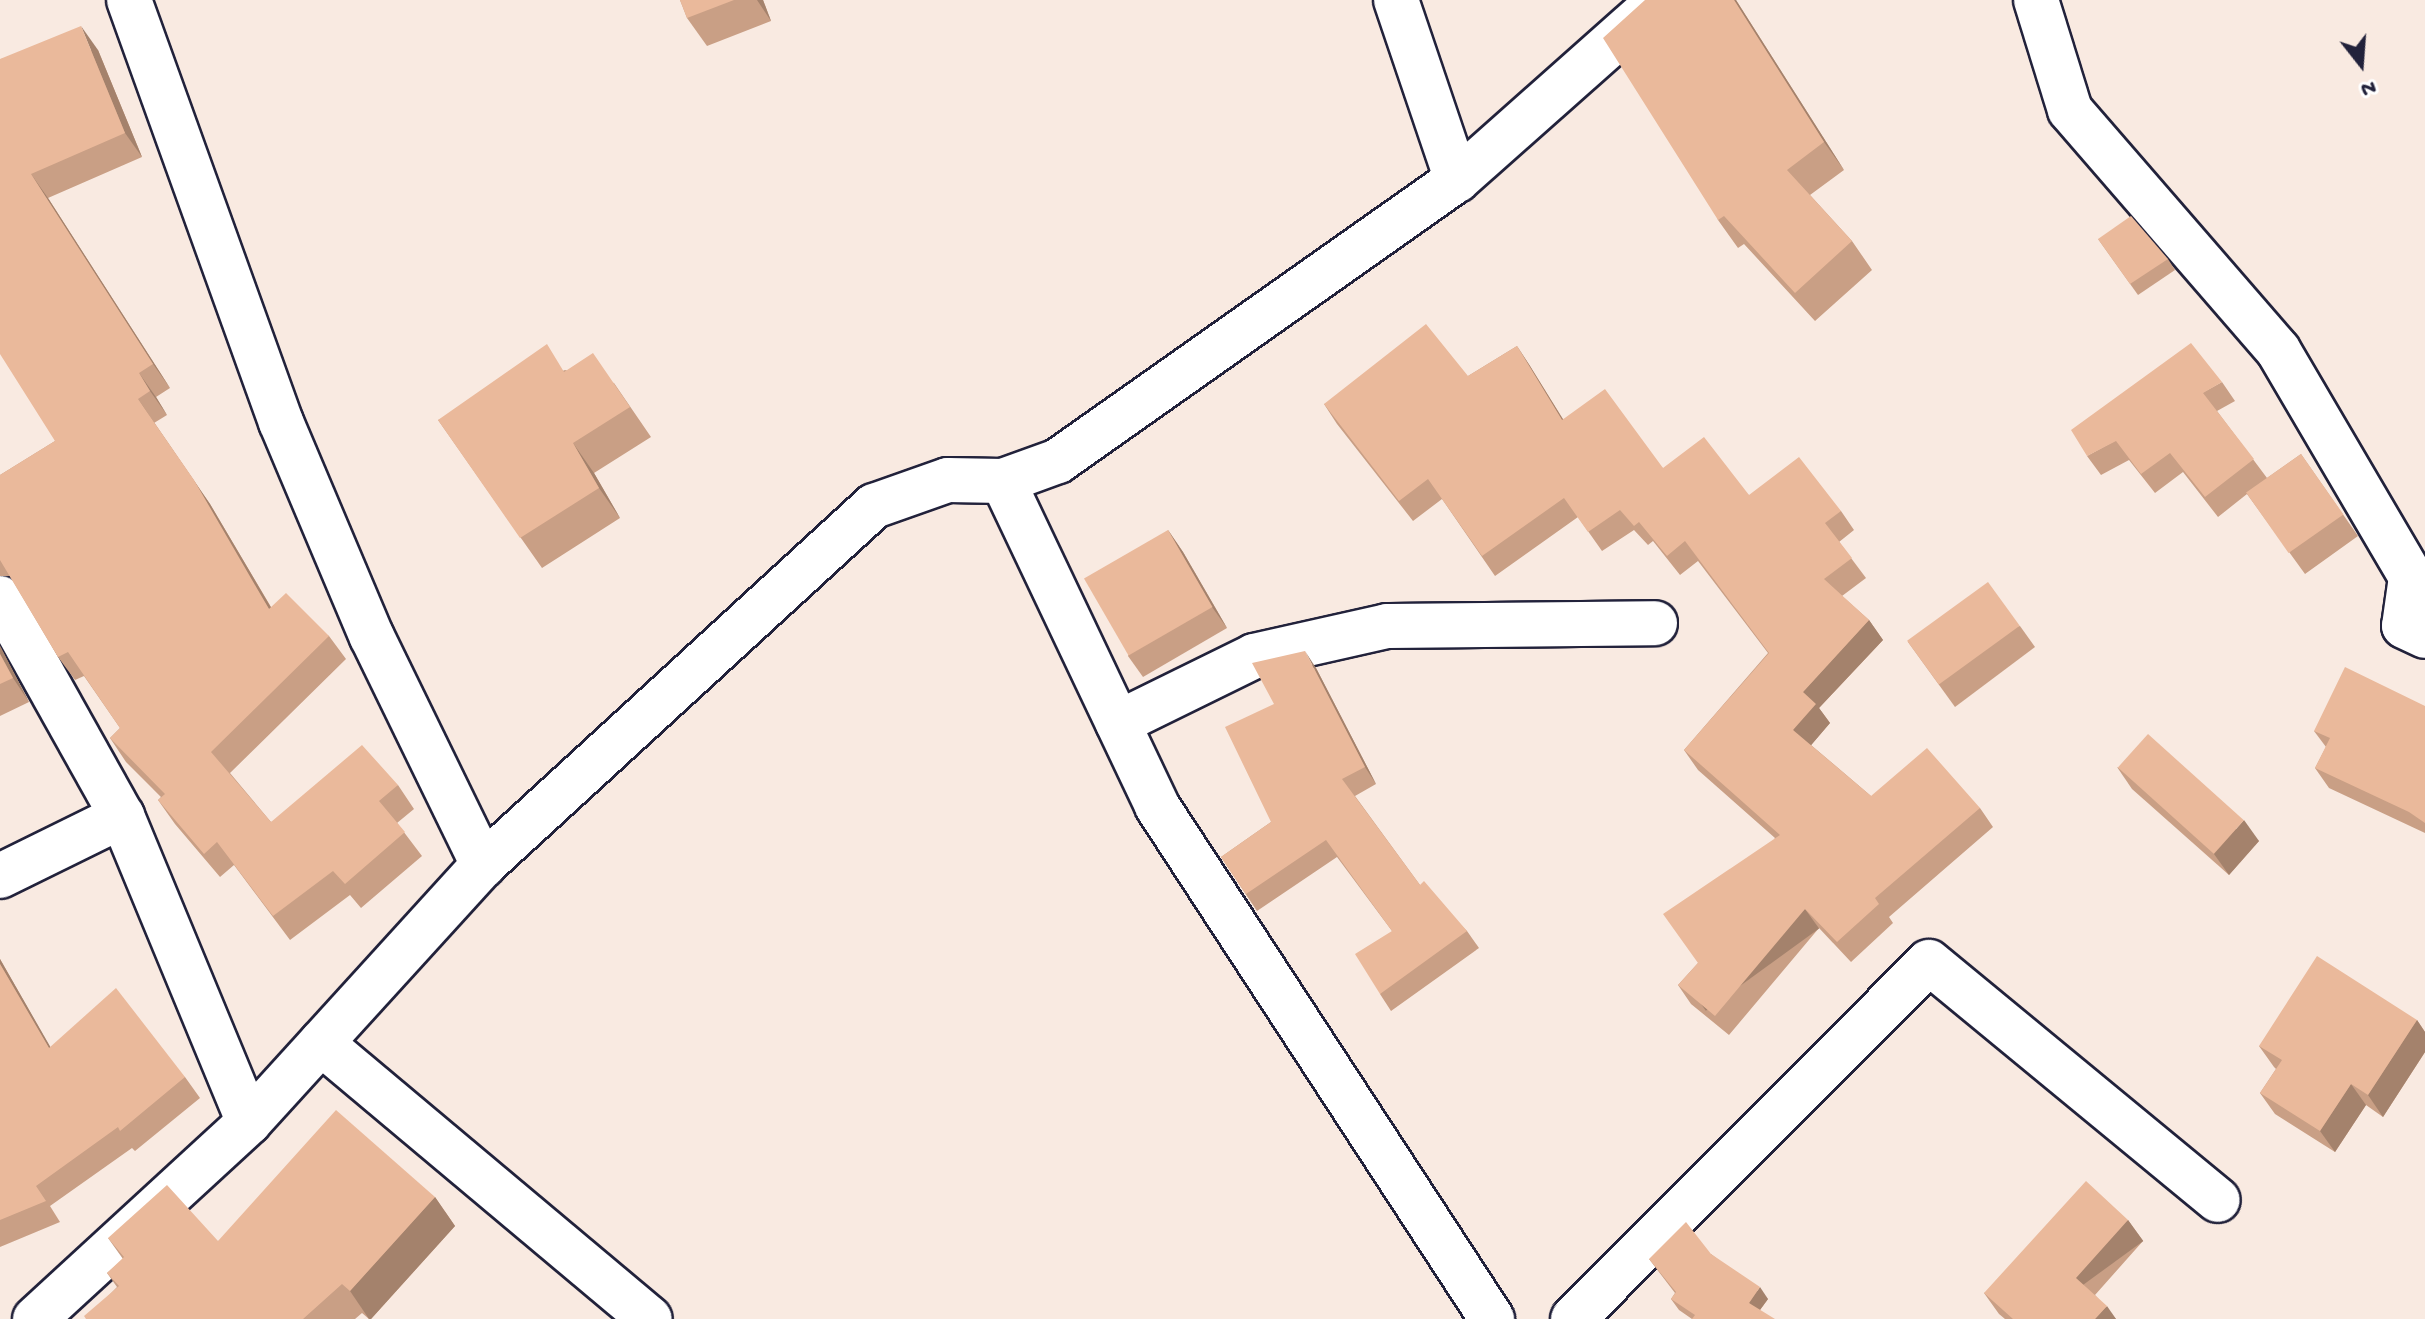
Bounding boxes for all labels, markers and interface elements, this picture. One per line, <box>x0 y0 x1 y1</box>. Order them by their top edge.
north arrow <box>2321 24 2401 104</box>
text: N <box>2357 72 2379 101</box>

